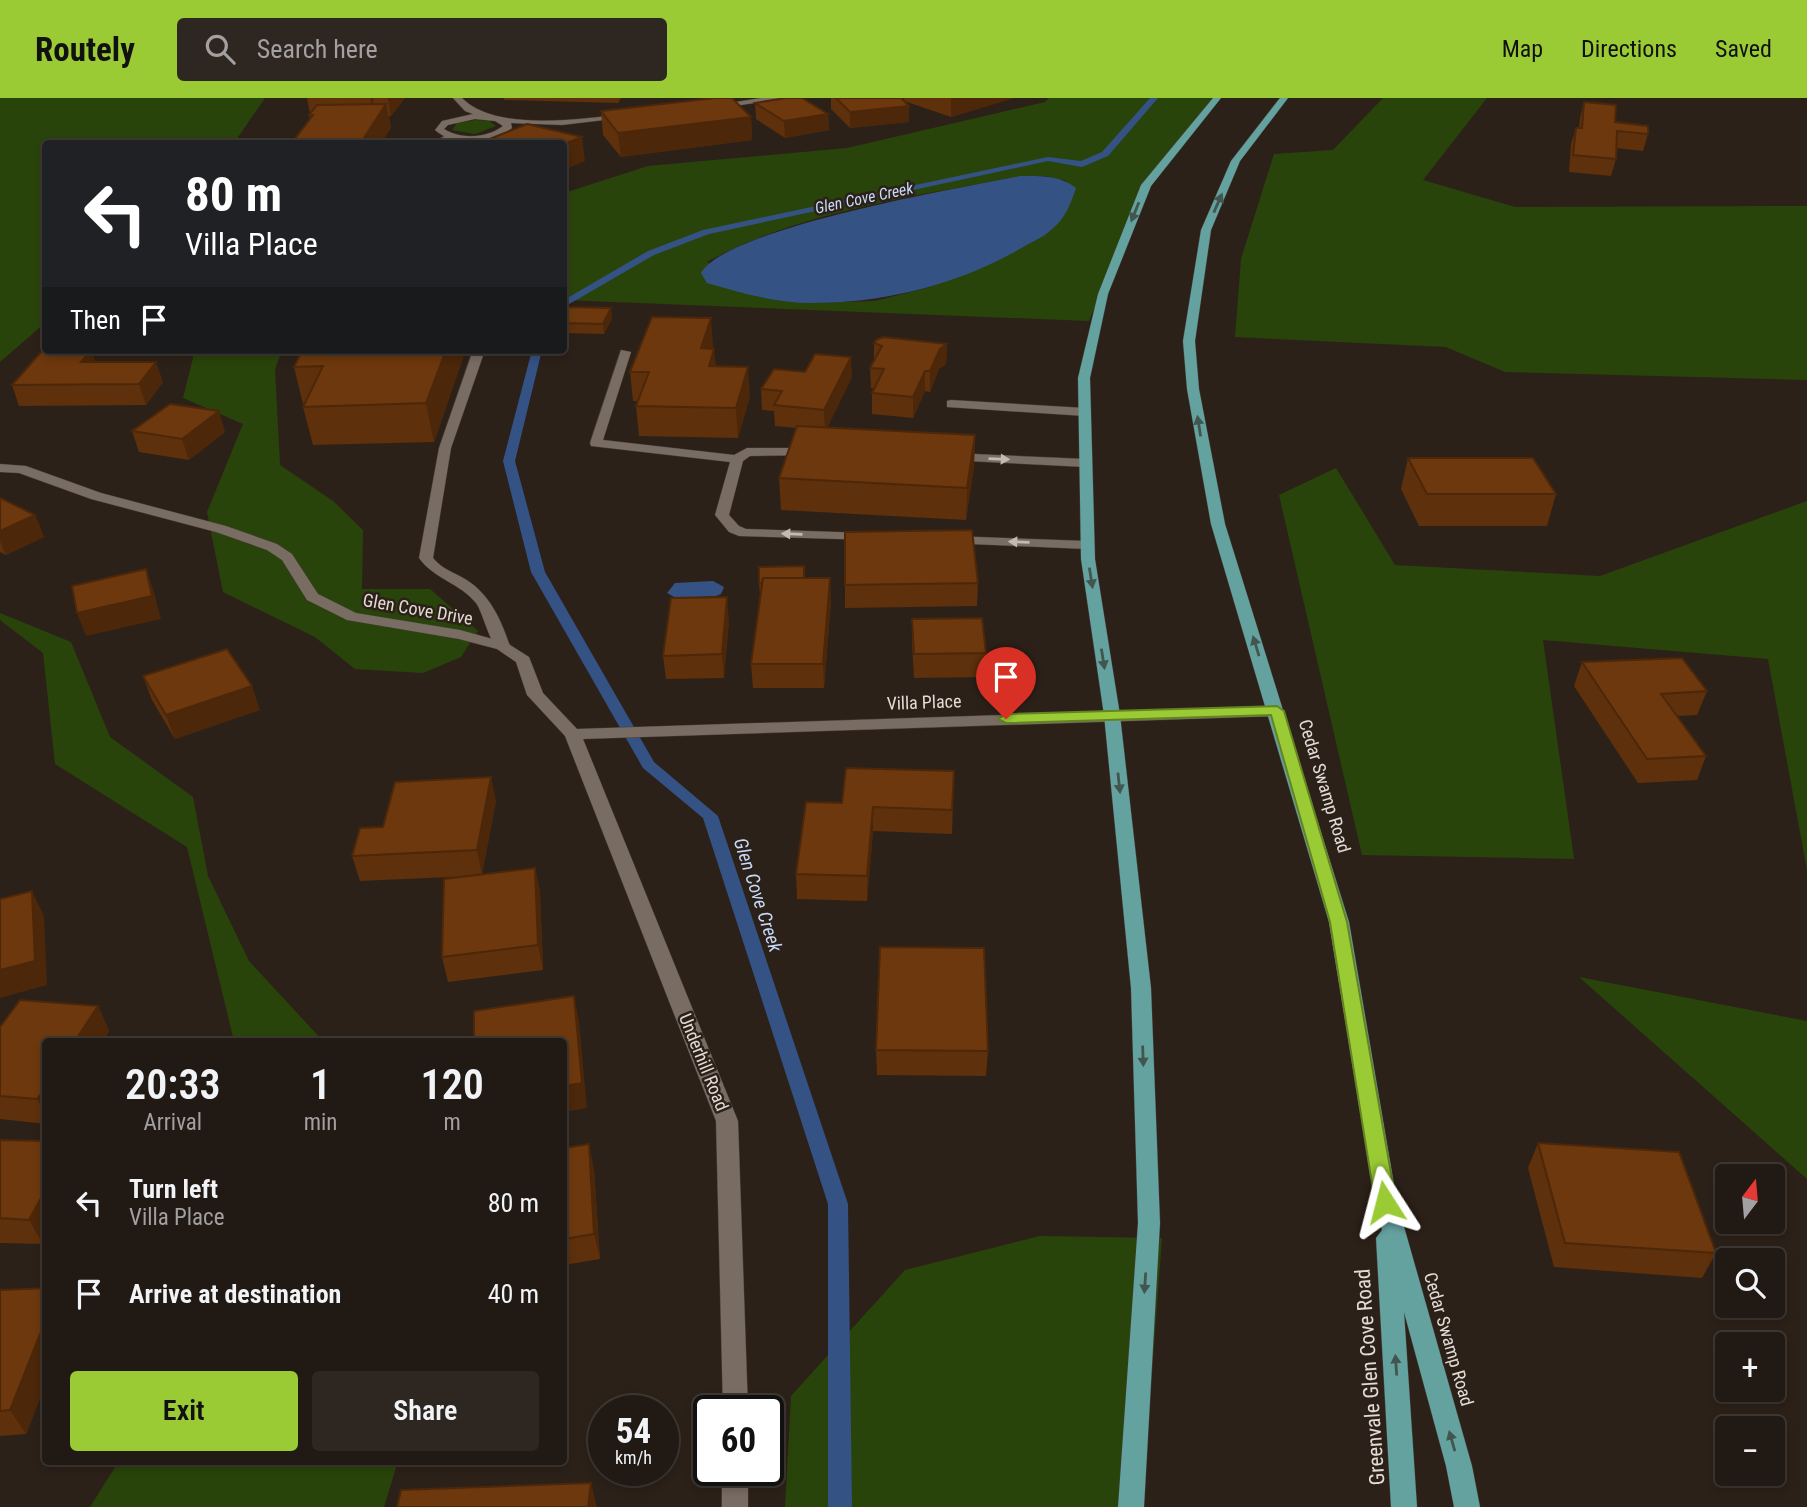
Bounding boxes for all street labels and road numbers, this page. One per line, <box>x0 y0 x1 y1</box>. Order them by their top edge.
street label: Glen Cove Drive <box>361 589 475 629</box>
street label: Villa Place <box>886 690 962 714</box>
street label: Cedar Swamp Road <box>1295 717 1355 855</box>
street label: Underhill Road <box>675 1010 733 1114</box>
street label: Greenvale Glen Cove Road <box>1350 1268 1390 1486</box>
street label: Cedar Swamp Road <box>1420 1270 1478 1408</box>

